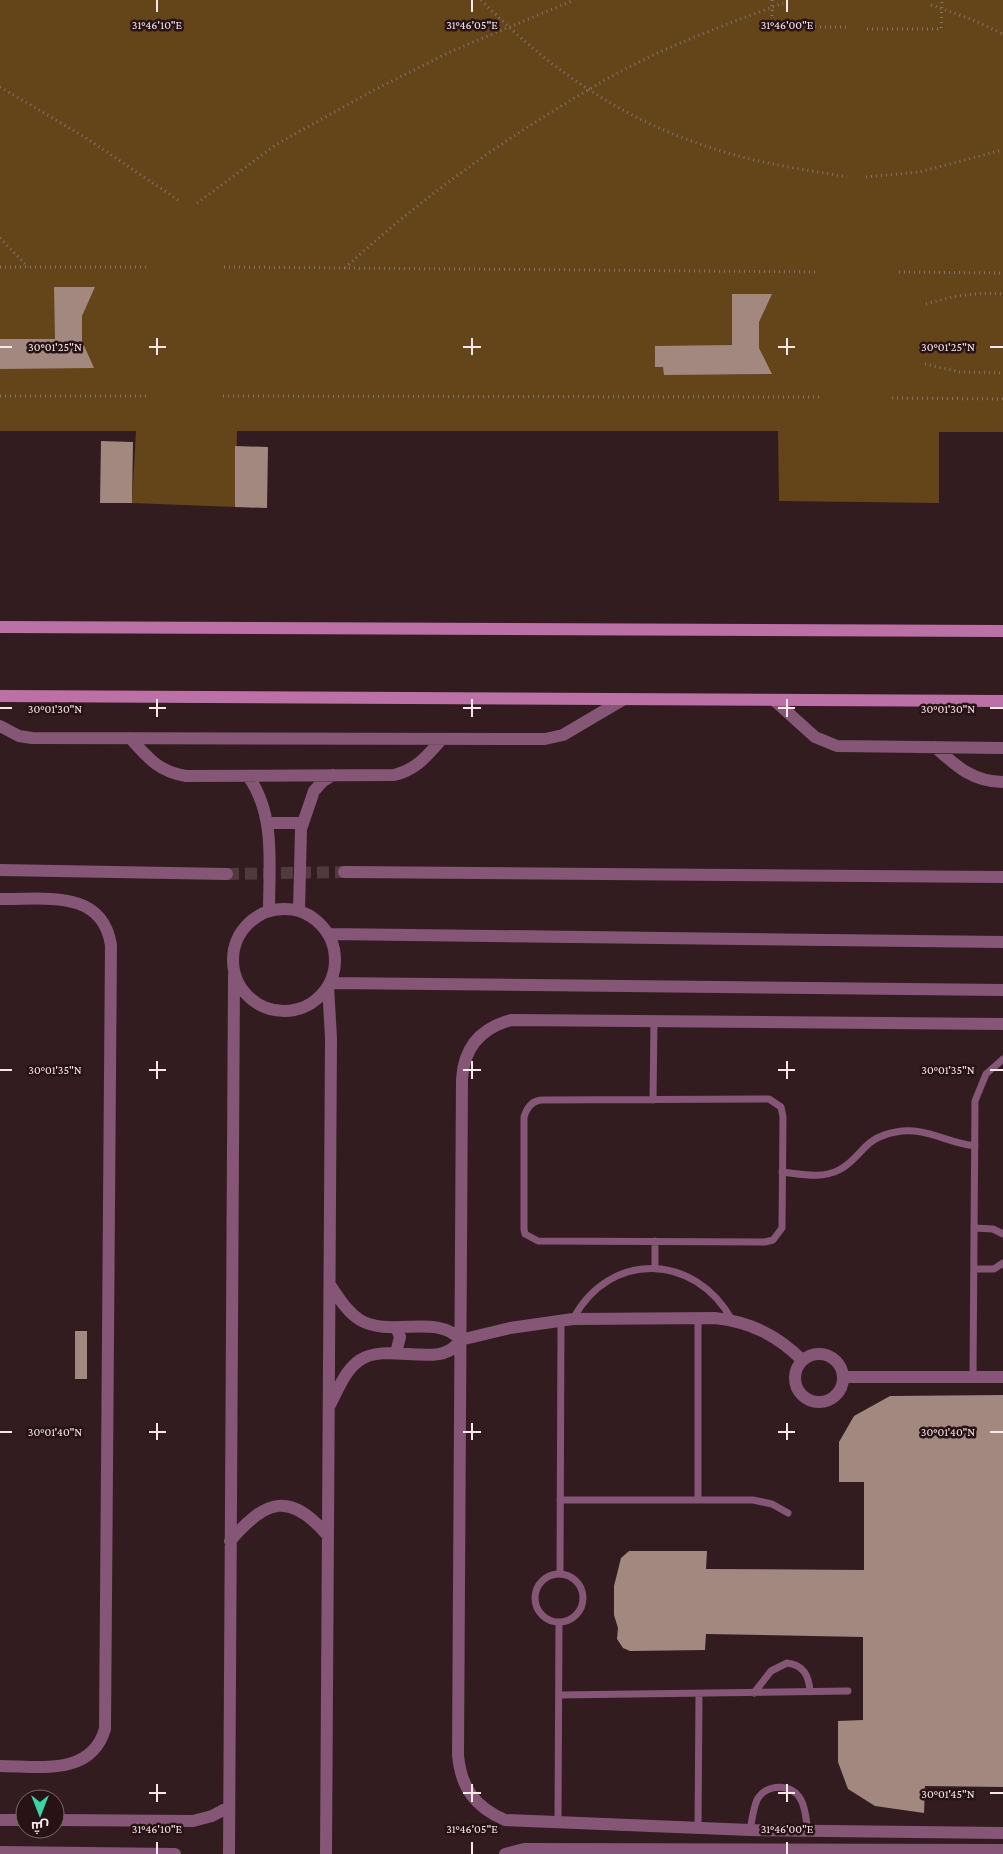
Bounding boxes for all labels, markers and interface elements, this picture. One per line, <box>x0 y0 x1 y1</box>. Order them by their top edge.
text: 31°46'10"E <box>132 18 183 32</box>
text: 31°46'05"E <box>446 18 498 32</box>
text: 31°46'00"E <box>761 18 814 32</box>
text: 30°01'25"N <box>28 340 82 354</box>
text: 30°01'25"N <box>921 340 975 354</box>
text: 30°01'30"N <box>28 702 82 716</box>
text: 30°01'30"N <box>921 702 975 716</box>
text: 30°01'35"N <box>28 1063 82 1077</box>
text: 30°01'35"N <box>921 1063 975 1077</box>
text: 30°01'40"N <box>28 1425 82 1439</box>
text: 30°01'40"N <box>921 1425 975 1439</box>
text: 30°01'45"N <box>921 1787 975 1801</box>
north arrow <box>15 1789 65 1839</box>
text: ش <box>31 1818 49 1835</box>
text: 31°46'10"E <box>132 1822 183 1836</box>
text: 31°46'05"E <box>446 1822 498 1836</box>
text: 31°46'00"E <box>761 1822 814 1836</box>

